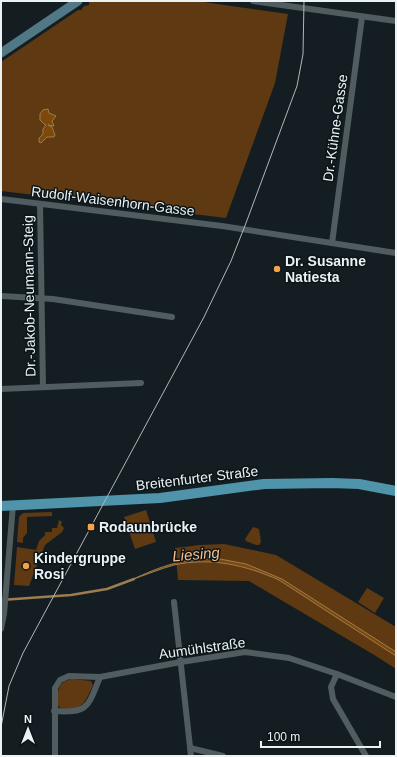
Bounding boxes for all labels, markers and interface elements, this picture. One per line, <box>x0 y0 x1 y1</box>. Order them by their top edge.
street label: Dr.-Kühne-Gasse <box>320 73 350 183</box>
street label: Rudolf-Waisenhorn-Gasse <box>30 183 196 219</box>
street label: Dr.-Jakob-Neumann-Steig <box>20 215 38 377</box>
place label: Dr. Susanne Natiesta <box>285 253 366 285</box>
marker: Dr. Susanne Natiesta <box>272 264 282 274</box>
street label: Breitenfurter Straße <box>135 463 259 493</box>
place label: Rodaunbrücke <box>99 519 197 535</box>
marker: Rodaunbrücke <box>86 522 96 532</box>
water label: Liesing <box>172 543 221 565</box>
place label: Kindergruppe Rosi <box>34 550 126 582</box>
marker: Kindergruppe Rosi <box>21 561 31 571</box>
street label: Aumühlstraße <box>158 634 246 662</box>
north arrow <box>8 709 48 749</box>
text: N <box>24 713 32 725</box>
scale bar <box>261 723 380 749</box>
text: 100 m <box>267 730 300 744</box>

